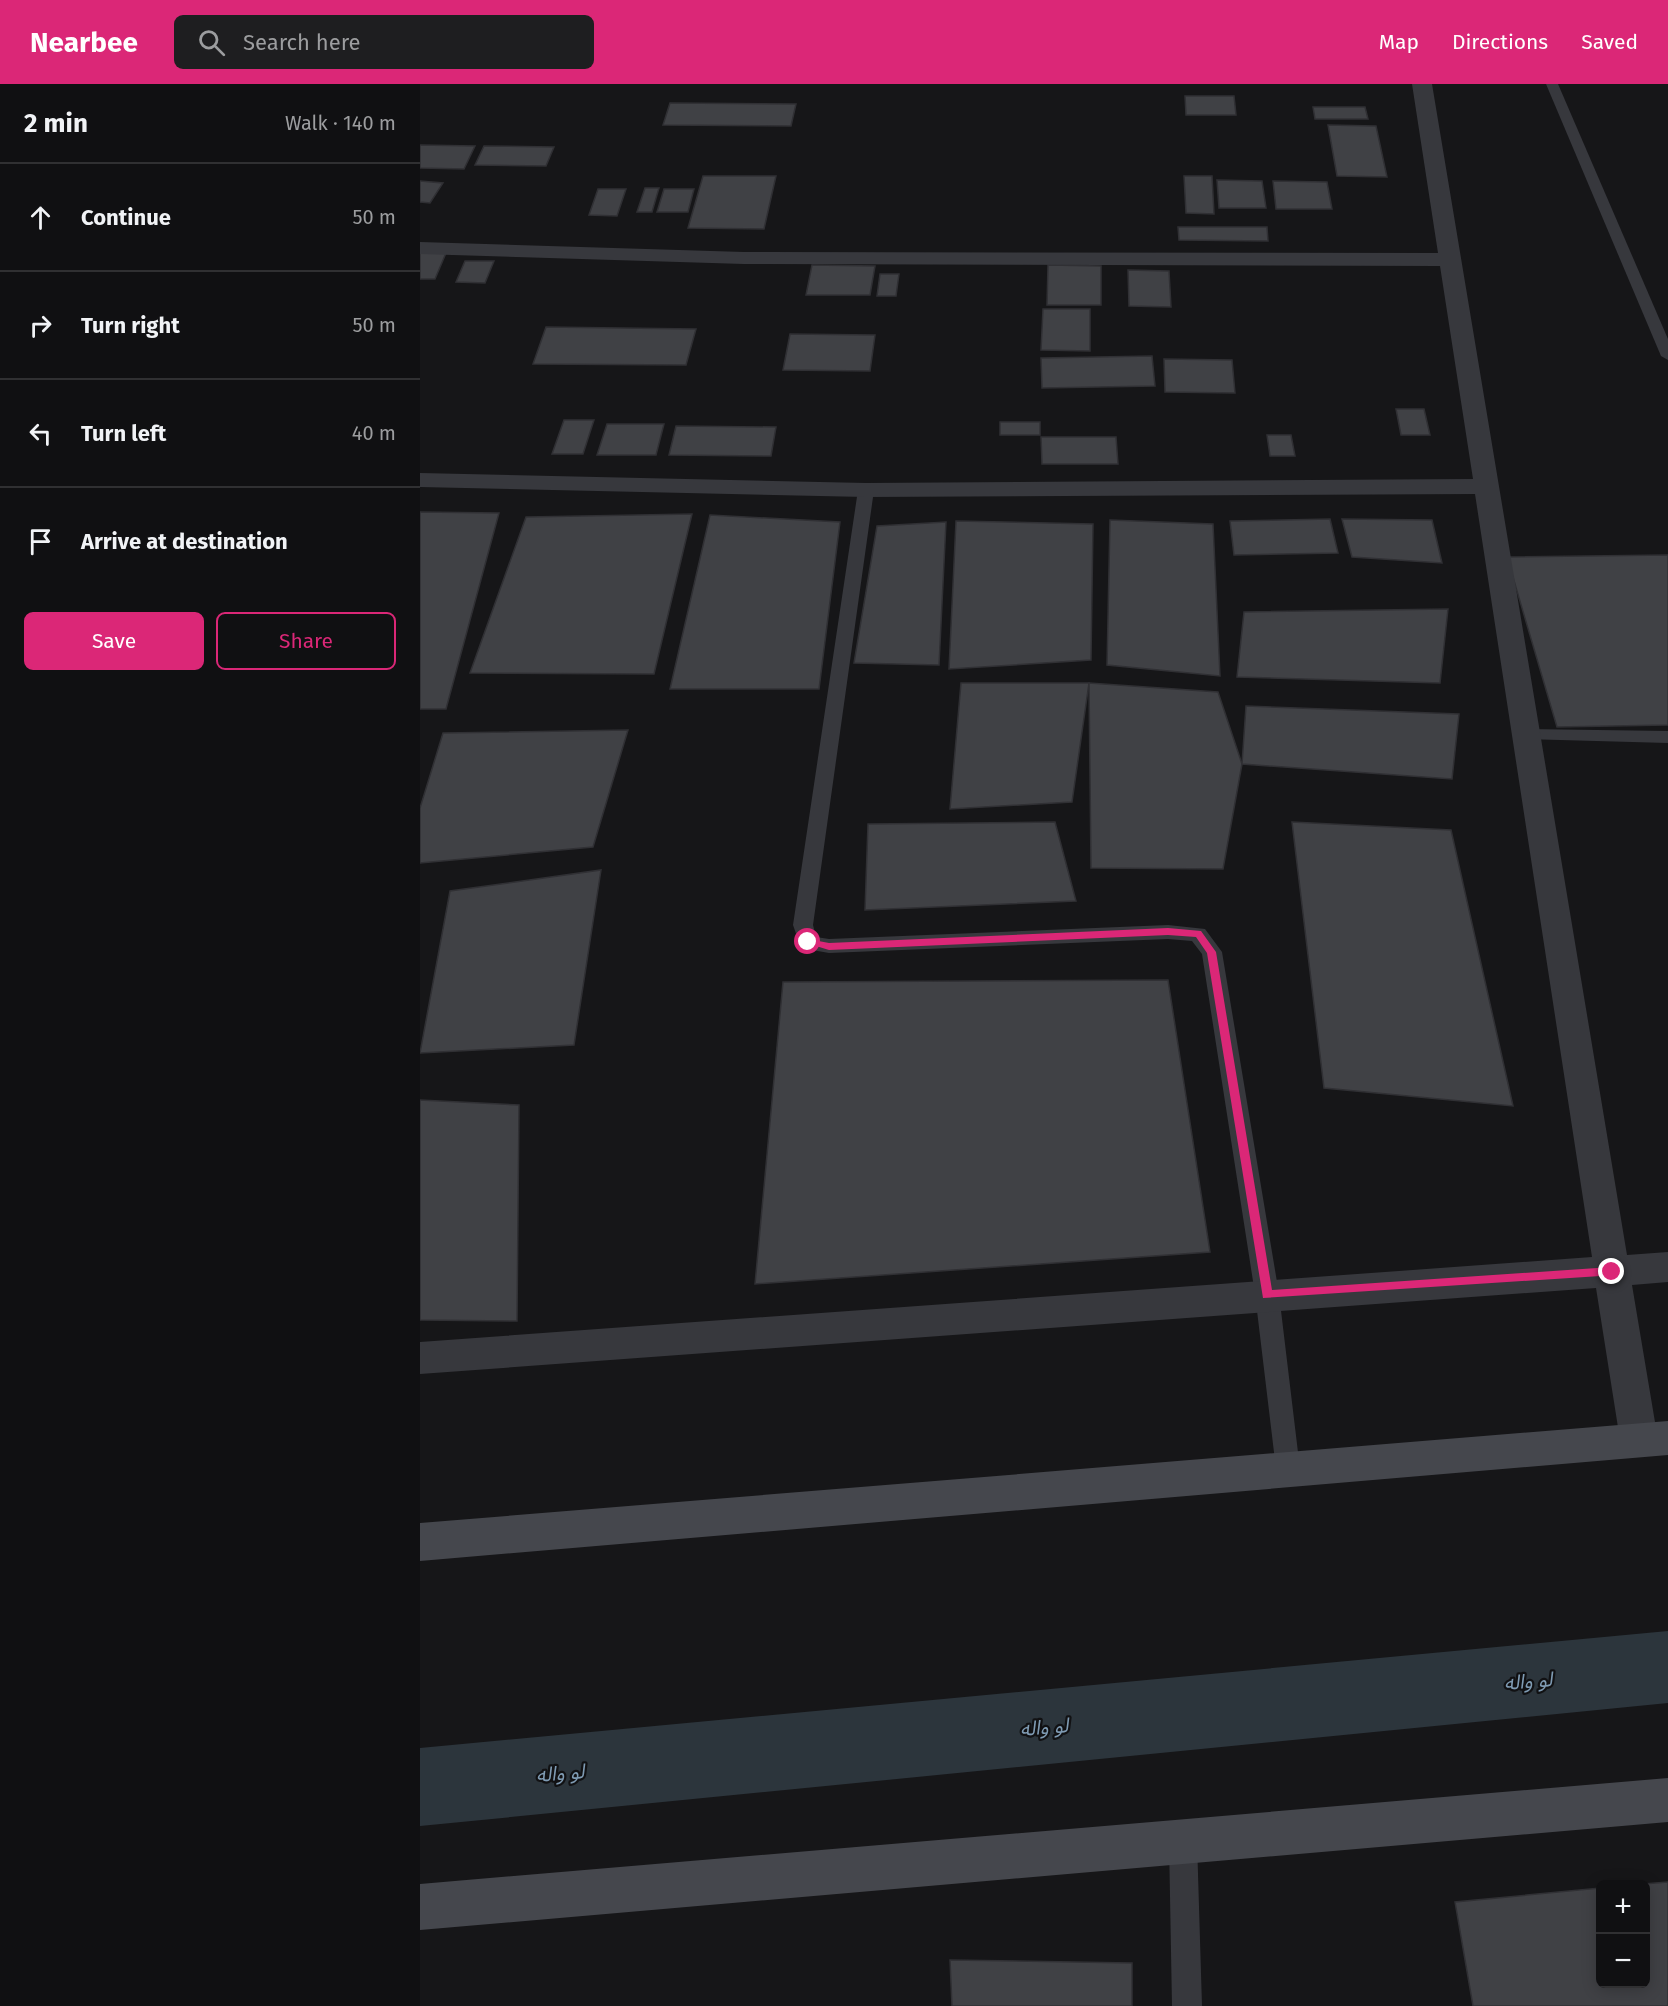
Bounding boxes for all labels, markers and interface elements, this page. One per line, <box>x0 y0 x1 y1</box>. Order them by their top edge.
search box <box>174 15 594 69</box>
text: Nearbee <box>30 26 138 59</box>
icon: search <box>195 26 228 59</box>
text: Search here <box>243 29 360 56</box>
text: Map <box>1379 29 1419 55</box>
text: Directions <box>1452 29 1548 55</box>
text: Saved <box>1581 29 1638 55</box>
text: 2 min <box>24 108 88 139</box>
text: Walk · 140 m <box>285 111 396 135</box>
icon: ahead <box>24 201 57 234</box>
text: Continue <box>81 204 171 231</box>
text: 50 m <box>352 205 396 229</box>
icon: right <box>24 309 57 342</box>
text: Turn right <box>81 312 180 339</box>
text: 50 m <box>352 313 396 337</box>
icon: left <box>24 417 57 450</box>
text: Turn left <box>81 420 166 447</box>
text: 40 m <box>352 421 396 445</box>
icon: arrive <box>24 525 57 558</box>
text: Arrive at destination <box>81 528 288 555</box>
button: Save <box>24 612 204 670</box>
button: Share <box>216 612 396 670</box>
route start <box>794 928 820 954</box>
route end <box>1598 1258 1624 1284</box>
water label: لو واله <box>1503 1667 1556 1695</box>
water label: لو واله <box>1019 1713 1072 1741</box>
water label: لو واله <box>535 1759 588 1787</box>
map controls <box>1596 1880 1650 1988</box>
button: + <box>1596 1880 1650 1934</box>
button: − <box>1596 1934 1650 1988</box>

